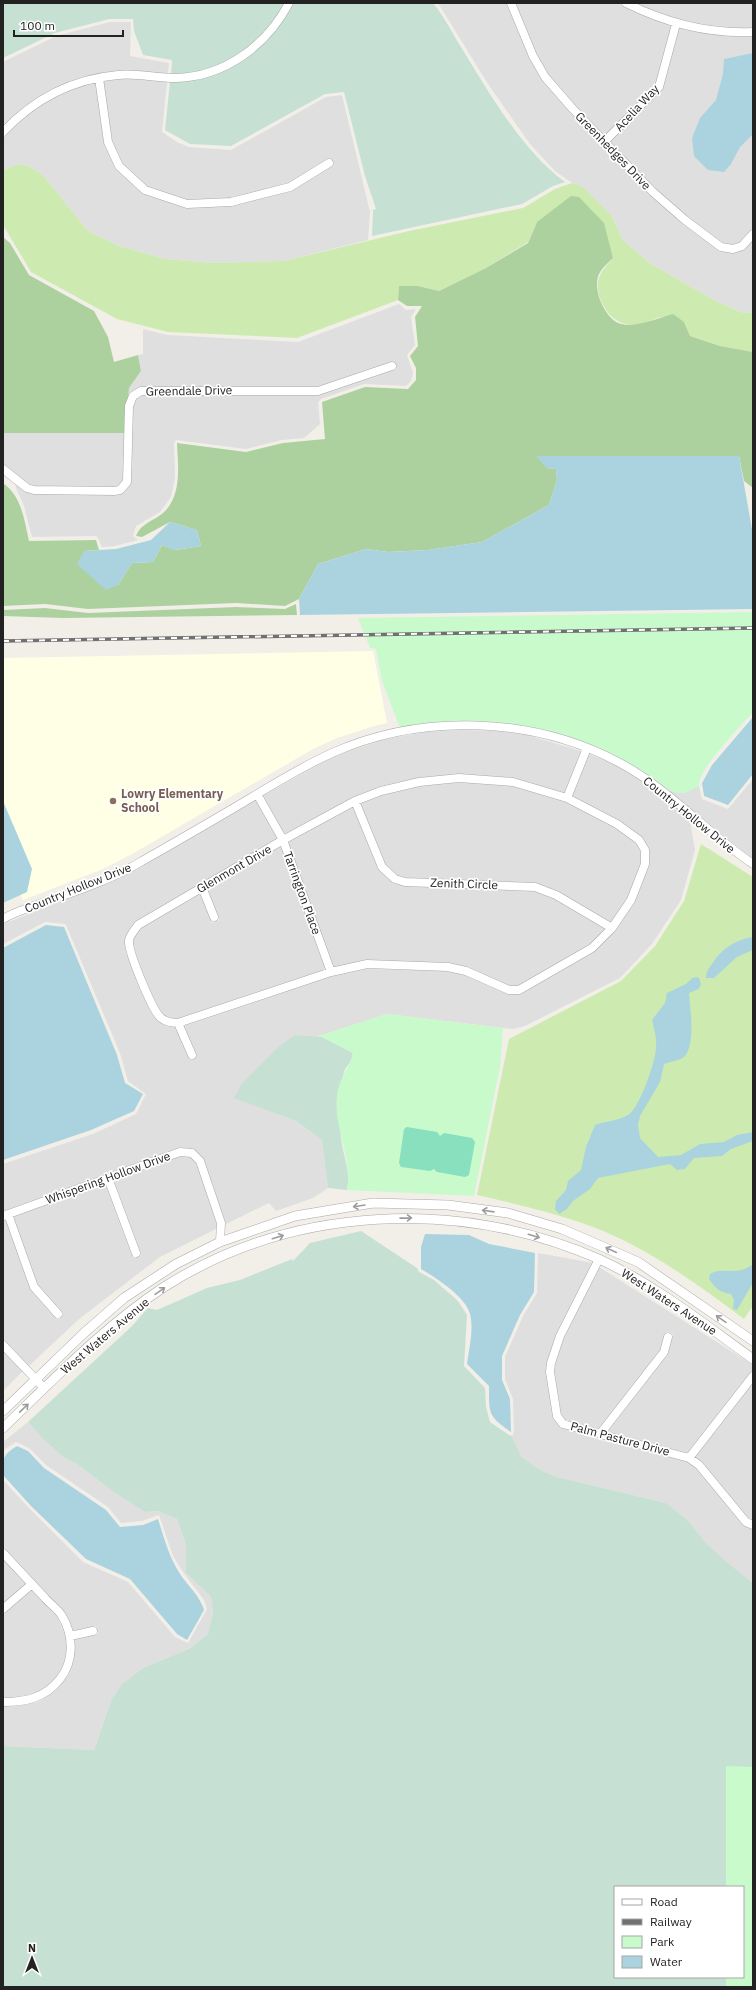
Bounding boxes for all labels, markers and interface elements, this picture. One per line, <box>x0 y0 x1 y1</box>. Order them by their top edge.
scale bar <box>14 12 123 38</box>
text: 100 m <box>20 18 55 33</box>
street label: Acelia Way <box>611 81 662 134</box>
street label: Greenhedges Drive <box>572 109 655 193</box>
street label: Greendale Drive <box>146 382 233 399</box>
street label: Country Hollow Drive <box>640 773 738 856</box>
place label: Lowry Elementary School <box>121 786 224 815</box>
marker: Lowry Elementary School <box>108 796 118 806</box>
street label: Glenmont Drive <box>194 841 274 896</box>
street label: Tarrington Place <box>280 849 325 937</box>
street label: Country Hollow Drive <box>22 859 134 916</box>
street label: Zenith Circle <box>430 875 499 892</box>
street label: Whispering Hollow Drive <box>43 1148 173 1207</box>
one-way arrow <box>353 1202 366 1210</box>
one-way arrow <box>482 1207 495 1214</box>
one-way arrow <box>399 1214 412 1222</box>
one-way arrow <box>271 1233 284 1240</box>
one-way arrow <box>527 1233 540 1240</box>
one-way arrow <box>606 1246 618 1253</box>
street label: West Waters Avenue <box>619 1265 720 1338</box>
one-way arrow <box>154 1287 165 1295</box>
street label: West Waters Avenue <box>57 1294 152 1377</box>
one-way arrow <box>716 1315 727 1323</box>
one-way arrow <box>19 1403 29 1412</box>
street label: Palm Pasture Drive <box>569 1418 672 1459</box>
legend <box>614 1886 744 1978</box>
text: Road <box>650 1894 678 1909</box>
text: Railway <box>650 1914 692 1929</box>
text: Park <box>650 1934 675 1949</box>
north arrow <box>12 1938 52 1978</box>
text: N <box>28 1941 36 1955</box>
text: Water <box>650 1954 683 1969</box>

